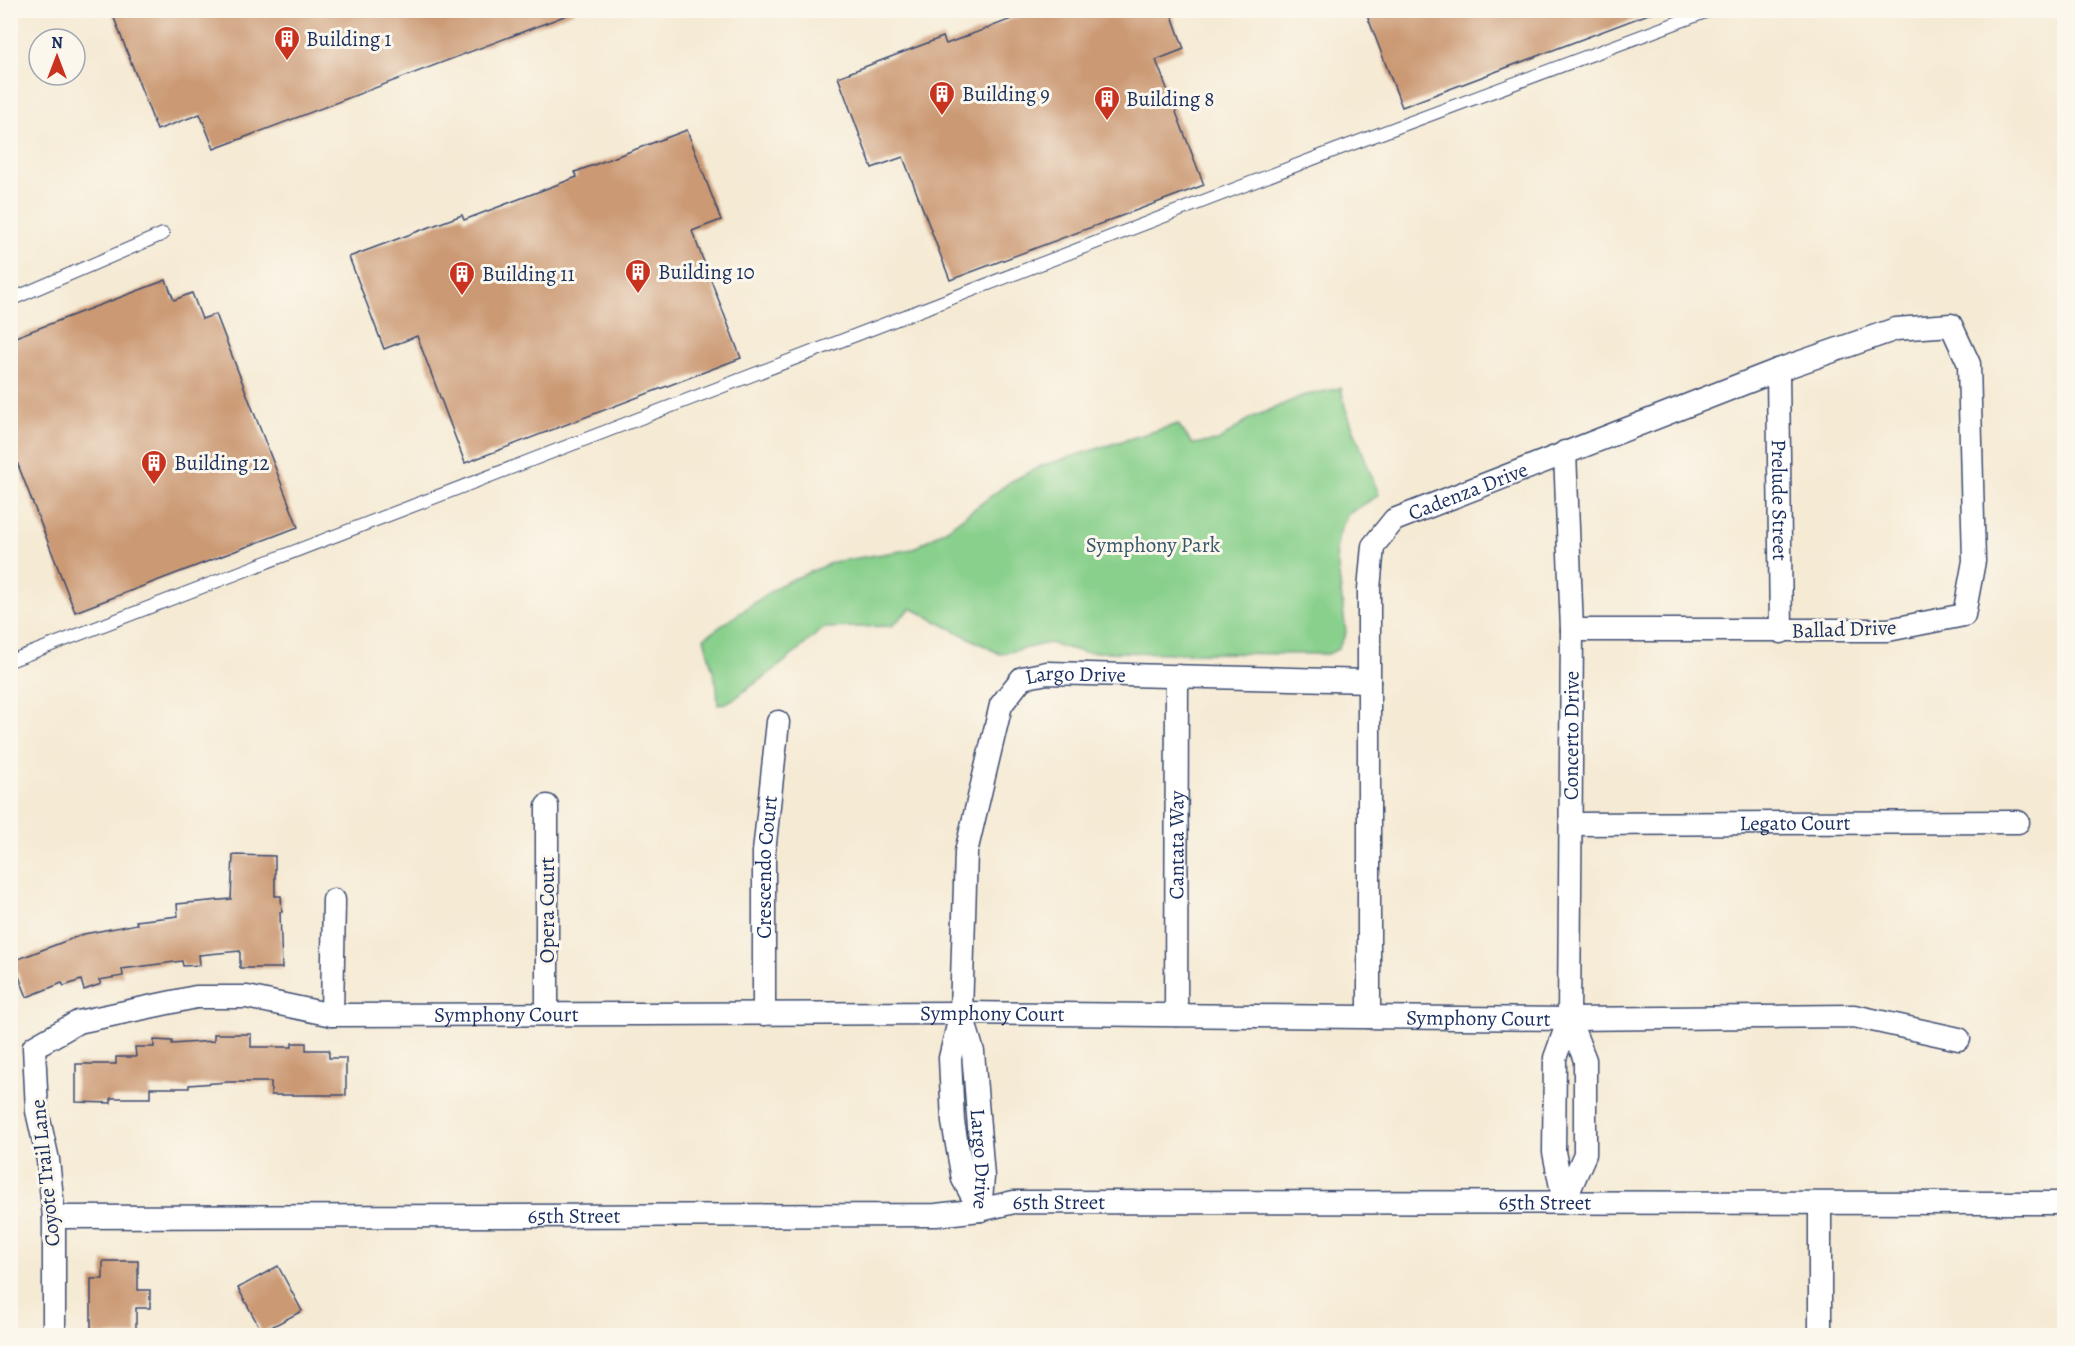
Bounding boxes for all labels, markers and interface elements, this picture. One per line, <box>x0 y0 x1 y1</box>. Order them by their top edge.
building icon: Building 1 <box>272 24 302 62</box>
place label: Building 1 <box>306 25 392 53</box>
north arrow <box>27 27 87 87</box>
text: N <box>51 32 63 54</box>
building icon: Building 9 <box>927 79 957 117</box>
place label: Building 9 <box>962 80 1050 108</box>
building icon: Building 8 <box>1092 84 1122 122</box>
place label: Building 8 <box>1126 85 1215 113</box>
building icon: Building 10 <box>623 257 653 295</box>
place label: Building 10 <box>658 258 755 286</box>
building icon: Building 11 <box>447 259 477 297</box>
place label: Building 11 <box>482 260 575 288</box>
street label: Prelude Street <box>1765 439 1794 561</box>
building icon: Building 12 <box>139 448 169 486</box>
place label: Building 12 <box>174 449 270 477</box>
street label: Cadenza Drive <box>1404 455 1532 527</box>
park label: Symphony Park <box>1086 531 1221 559</box>
street label: Ballad Drive <box>1791 613 1897 645</box>
street label: Largo Drive <box>1023 659 1126 691</box>
street label: Concerto Drive <box>1557 671 1586 800</box>
street label: Cantata Way <box>1162 790 1191 899</box>
street label: Crescendo Court <box>750 794 784 939</box>
street label: Legato Court <box>1739 809 1851 837</box>
street label: Opera Court <box>533 857 561 963</box>
street label: Symphony Court <box>920 999 1065 1028</box>
street label: Symphony Court <box>434 1000 579 1029</box>
street label: Symphony Court <box>1406 1003 1551 1033</box>
street label: Coyote Trail Lane <box>23 1098 67 1248</box>
street label: Largo Drive <box>964 1108 997 1211</box>
street label: 65th Street <box>1012 1188 1105 1216</box>
street label: 65th Street <box>1498 1188 1591 1217</box>
street label: 65th Street <box>528 1202 620 1230</box>

